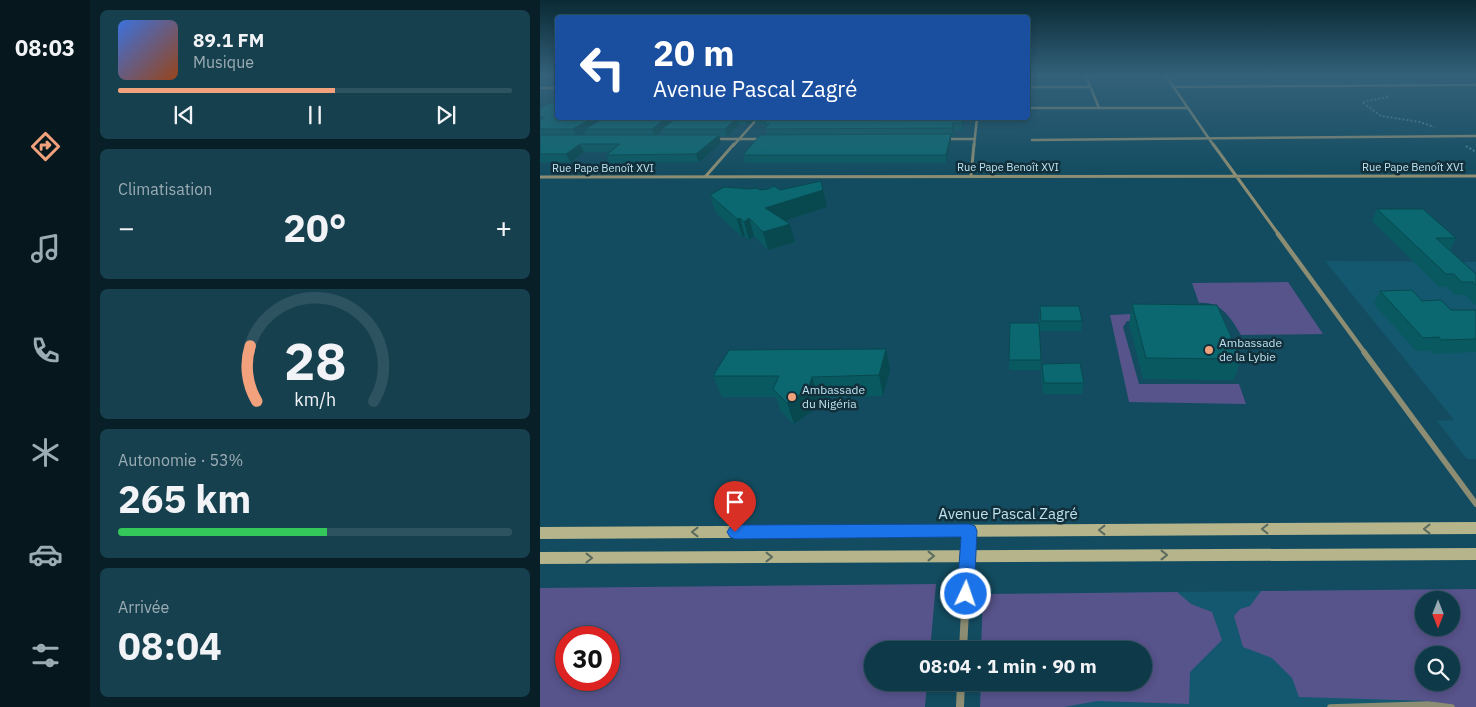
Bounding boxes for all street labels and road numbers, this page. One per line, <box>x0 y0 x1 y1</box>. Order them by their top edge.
street label: Rue Pape Benoît XVI <box>957 160 1059 174</box>
street label: Rue Pape Benoît XVI <box>1362 160 1464 174</box>
street label: Rue Pape Benoît XVI <box>552 161 654 175</box>
street label: Avenue Pascal Zagré <box>938 504 1078 523</box>

